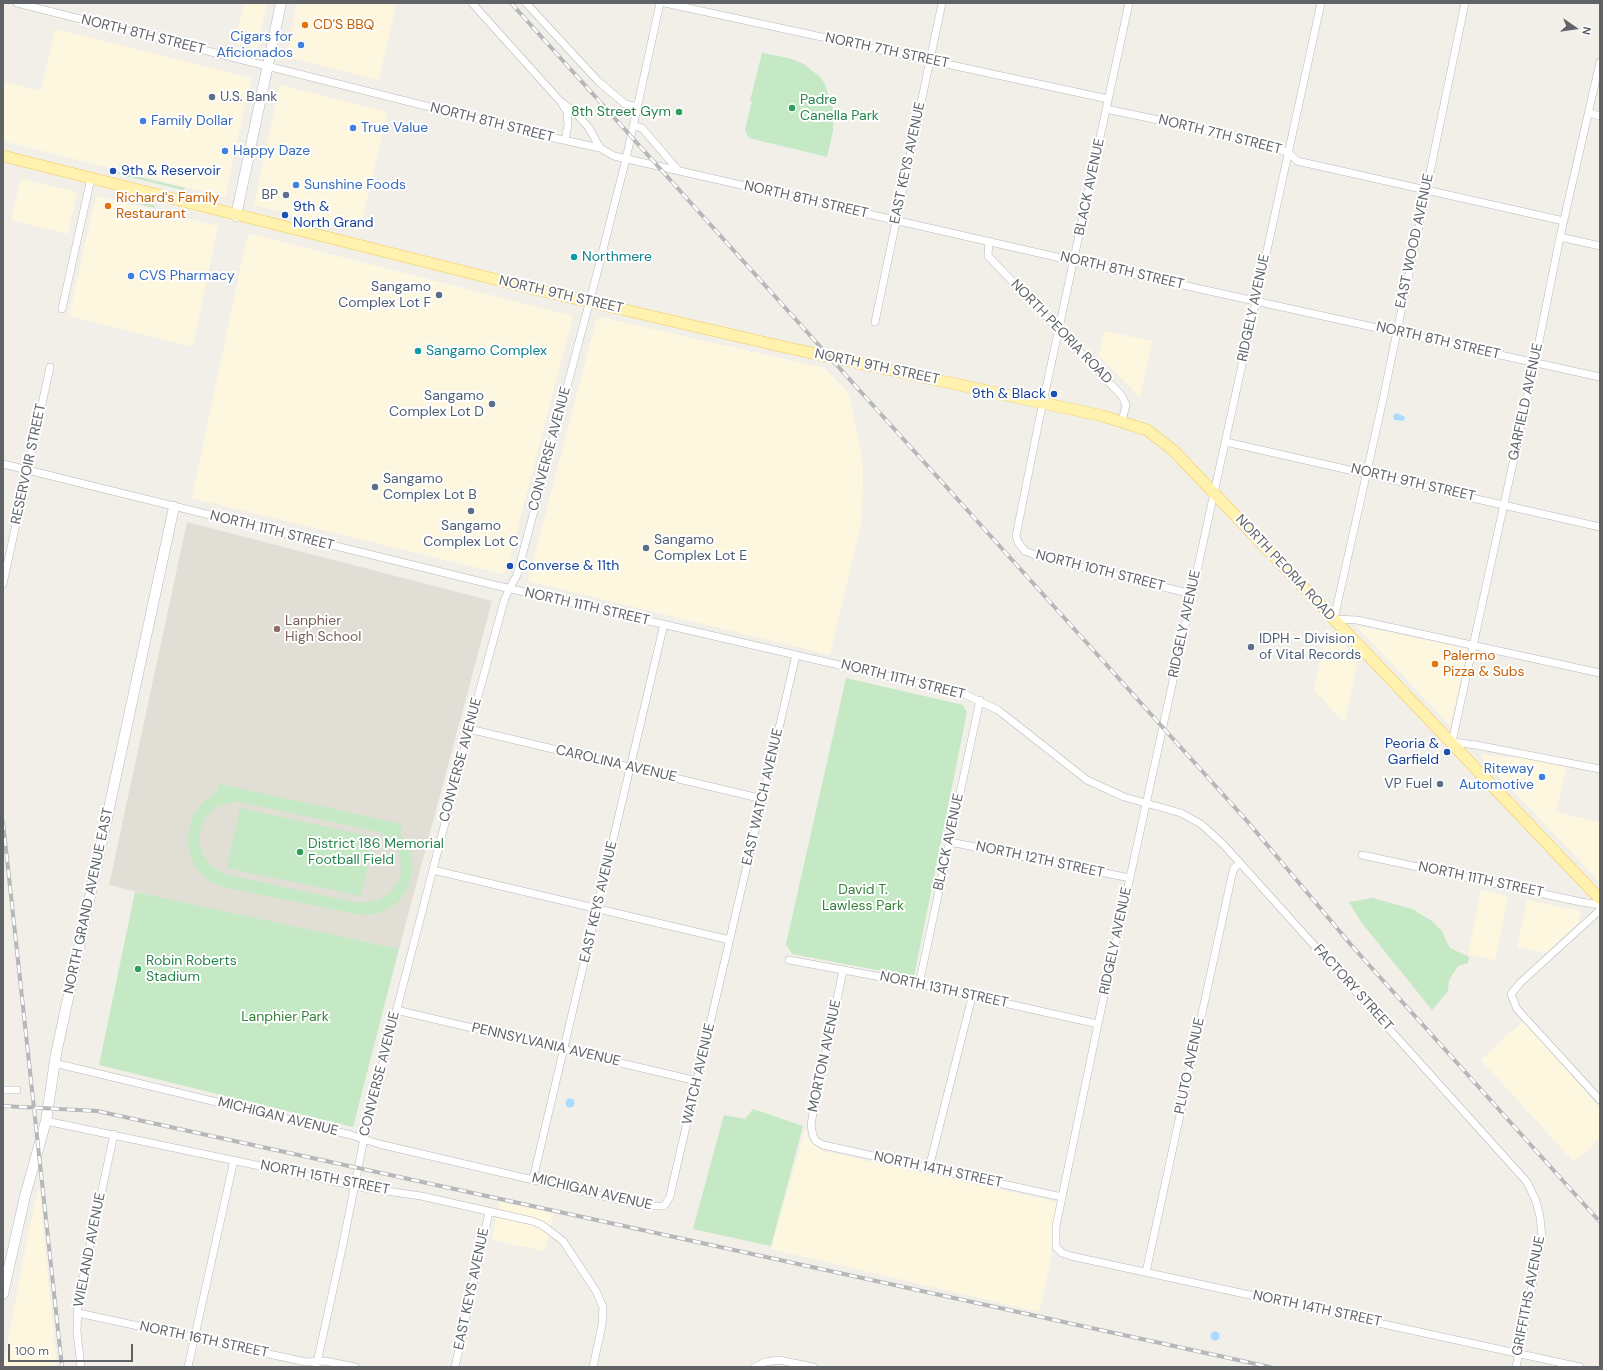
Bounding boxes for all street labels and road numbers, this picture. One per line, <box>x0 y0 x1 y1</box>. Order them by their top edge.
street label: NORTH 8TH STREET <box>79 12 207 58</box>
street label: NORTH 7TH STREET <box>824 30 950 72</box>
street label: NORTH 8TH STREET <box>428 100 556 146</box>
street label: EAST KEYS AVENUE <box>887 101 929 225</box>
street label: NORTH 7TH STREET <box>1157 112 1283 158</box>
street label: BLACK AVENUE <box>1072 137 1108 237</box>
street label: EAST WOOD AVENUE <box>1393 172 1437 310</box>
street label: NORTH 8TH STREET <box>742 178 870 222</box>
street label: NORTH 8TH STREET <box>1058 249 1186 293</box>
street label: RIDGELY AVENUE <box>1234 253 1274 363</box>
street label: NORTH 9TH STREET <box>497 273 625 317</box>
street label: NORTH PEORIA ROAD <box>1007 276 1115 388</box>
street label: NORTH 8TH STREET <box>1374 319 1502 363</box>
street label: GARFIELD AVENUE <box>1505 342 1547 462</box>
street label: NORTH 9TH STREET <box>813 346 941 388</box>
street label: CONVERSE AVENUE <box>525 385 575 513</box>
street label: RESERVOIR STREET <box>8 402 50 526</box>
street label: NORTH 9TH STREET <box>1349 461 1477 505</box>
street label: NORTH 11TH STREET <box>208 507 336 555</box>
street label: NORTH PEORIA ROAD <box>1232 512 1338 624</box>
street label: NORTH 10TH STREET <box>1034 547 1166 595</box>
street label: RIDGELY AVENUE <box>1165 569 1205 679</box>
street label: NORTH 11TH STREET <box>523 584 651 630</box>
street label: NORTH 11TH STREET <box>839 656 967 704</box>
street label: CONVERSE AVENUE <box>436 696 486 824</box>
street label: EAST WATCH AVENUE <box>739 727 787 867</box>
street label: CAROLINA AVENUE <box>554 742 678 786</box>
street label: BLACK AVENUE <box>931 792 967 892</box>
street label: NORTH GRAND AVENUE EAST <box>61 806 117 996</box>
street label: NORTH 12TH STREET <box>974 838 1106 882</box>
street label: EAST KEYS AVENUE <box>577 840 621 964</box>
street label: NORTH 11TH STREET <box>1417 859 1545 901</box>
street label: RIDGELY AVENUE <box>1096 886 1136 996</box>
street label: FACTORY STREET <box>1310 941 1396 1035</box>
street label: NORTH 13TH STREET <box>878 968 1010 1012</box>
street label: MORTON AVENUE <box>805 998 845 1114</box>
street label: CONVERSE AVENUE <box>356 1010 404 1138</box>
street label: PLUTO AVENUE <box>1172 1016 1208 1116</box>
street label: PENNSYLVANIA AVENUE <box>470 1020 622 1070</box>
street label: WATCH AVENUE <box>679 1022 719 1126</box>
street label: MICHIGAN AVENUE <box>216 1094 340 1140</box>
street label: NORTH 14TH STREET <box>872 1148 1004 1192</box>
street label: NORTH 15TH STREET <box>259 1157 391 1199</box>
street label: MICHIGAN AVENUE <box>530 1170 654 1214</box>
street label: WIELAND AVENUE <box>71 1191 109 1309</box>
street label: EAST KEYS AVENUE <box>451 1227 493 1351</box>
street label: GRIFFITHS AVENUE <box>1509 1235 1549 1357</box>
street label: NORTH 14TH STREET <box>1251 1287 1383 1331</box>
street label: NORTH 16TH STREET <box>138 1318 270 1362</box>

